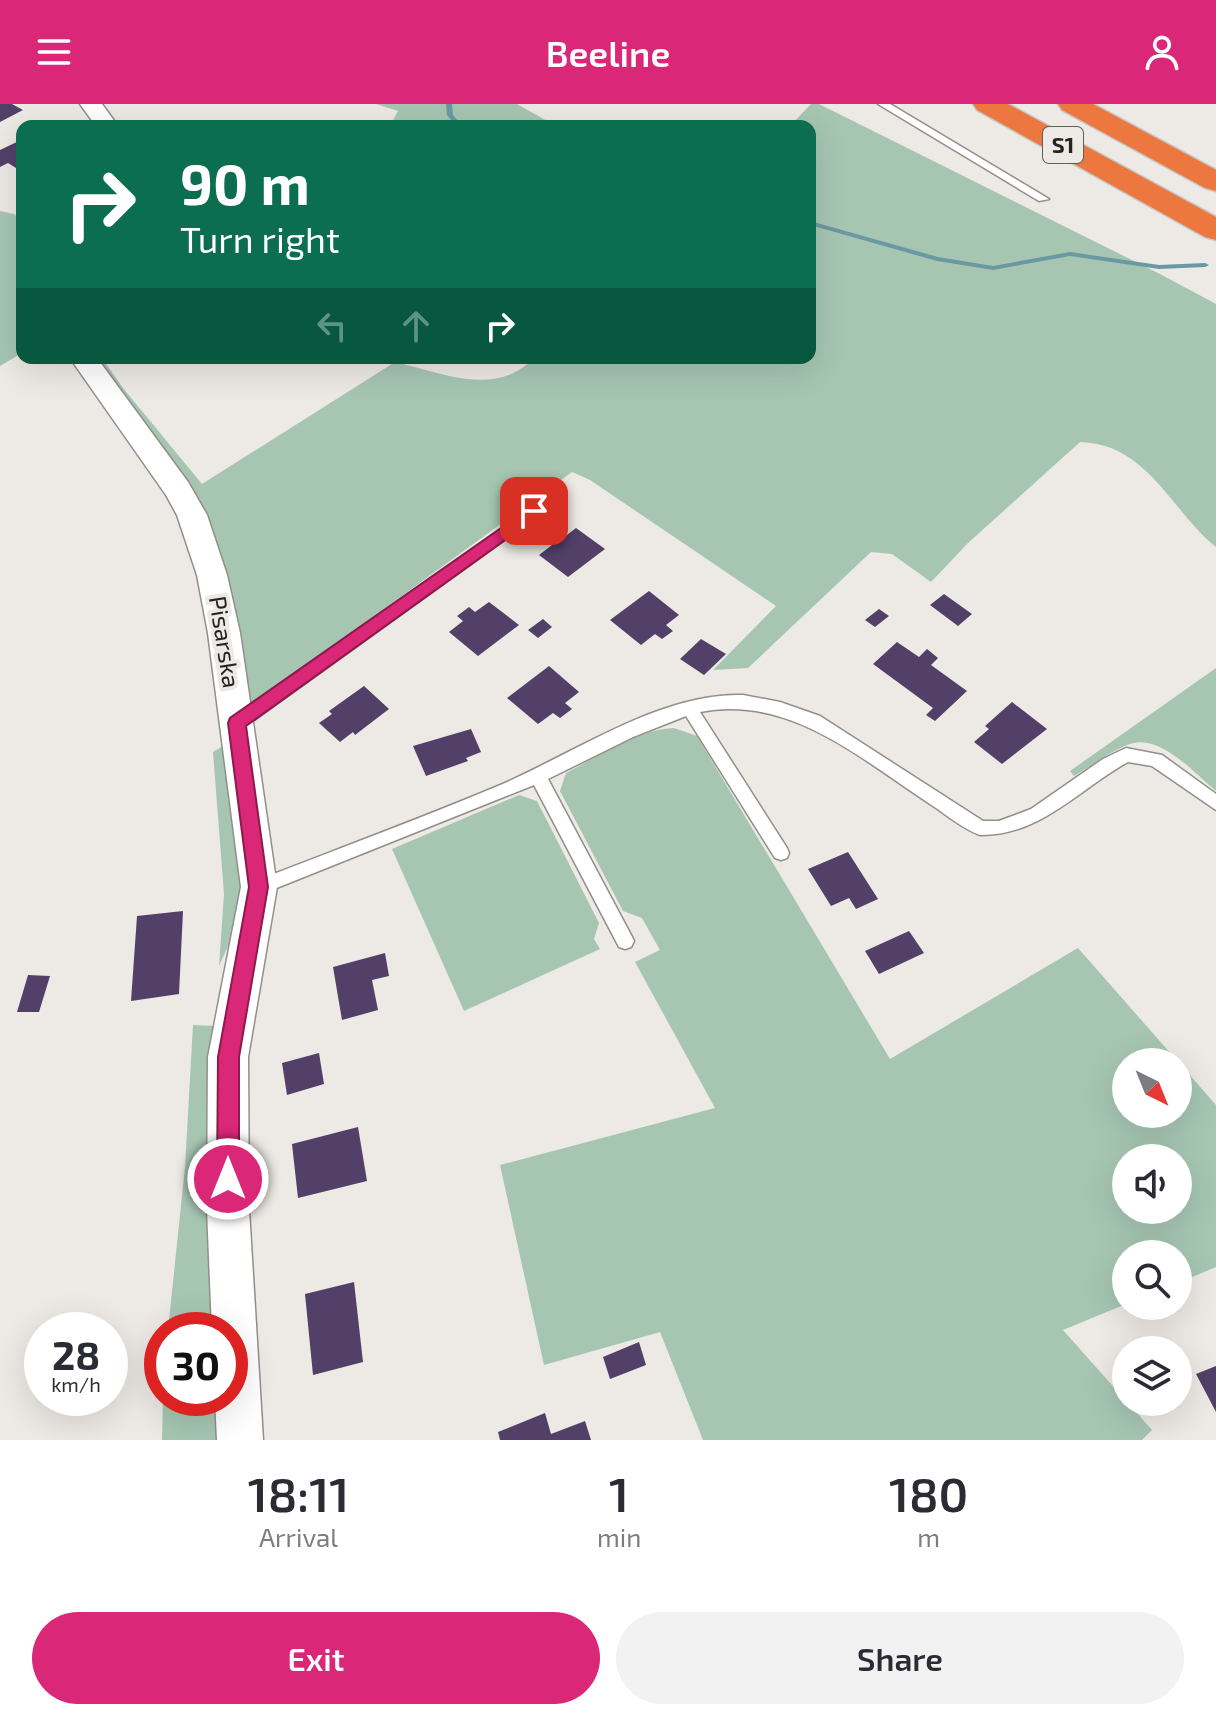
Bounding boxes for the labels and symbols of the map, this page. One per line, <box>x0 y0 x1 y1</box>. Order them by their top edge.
road number: S1 <box>1043 127 1083 163</box>
pin <box>500 477 568 545</box>
street label: Pisarska <box>204 594 247 690</box>
north arrow <box>1112 1048 1192 1128</box>
position arrow <box>186 1137 270 1221</box>
speed limit sign: 30 <box>144 1312 248 1416</box>

